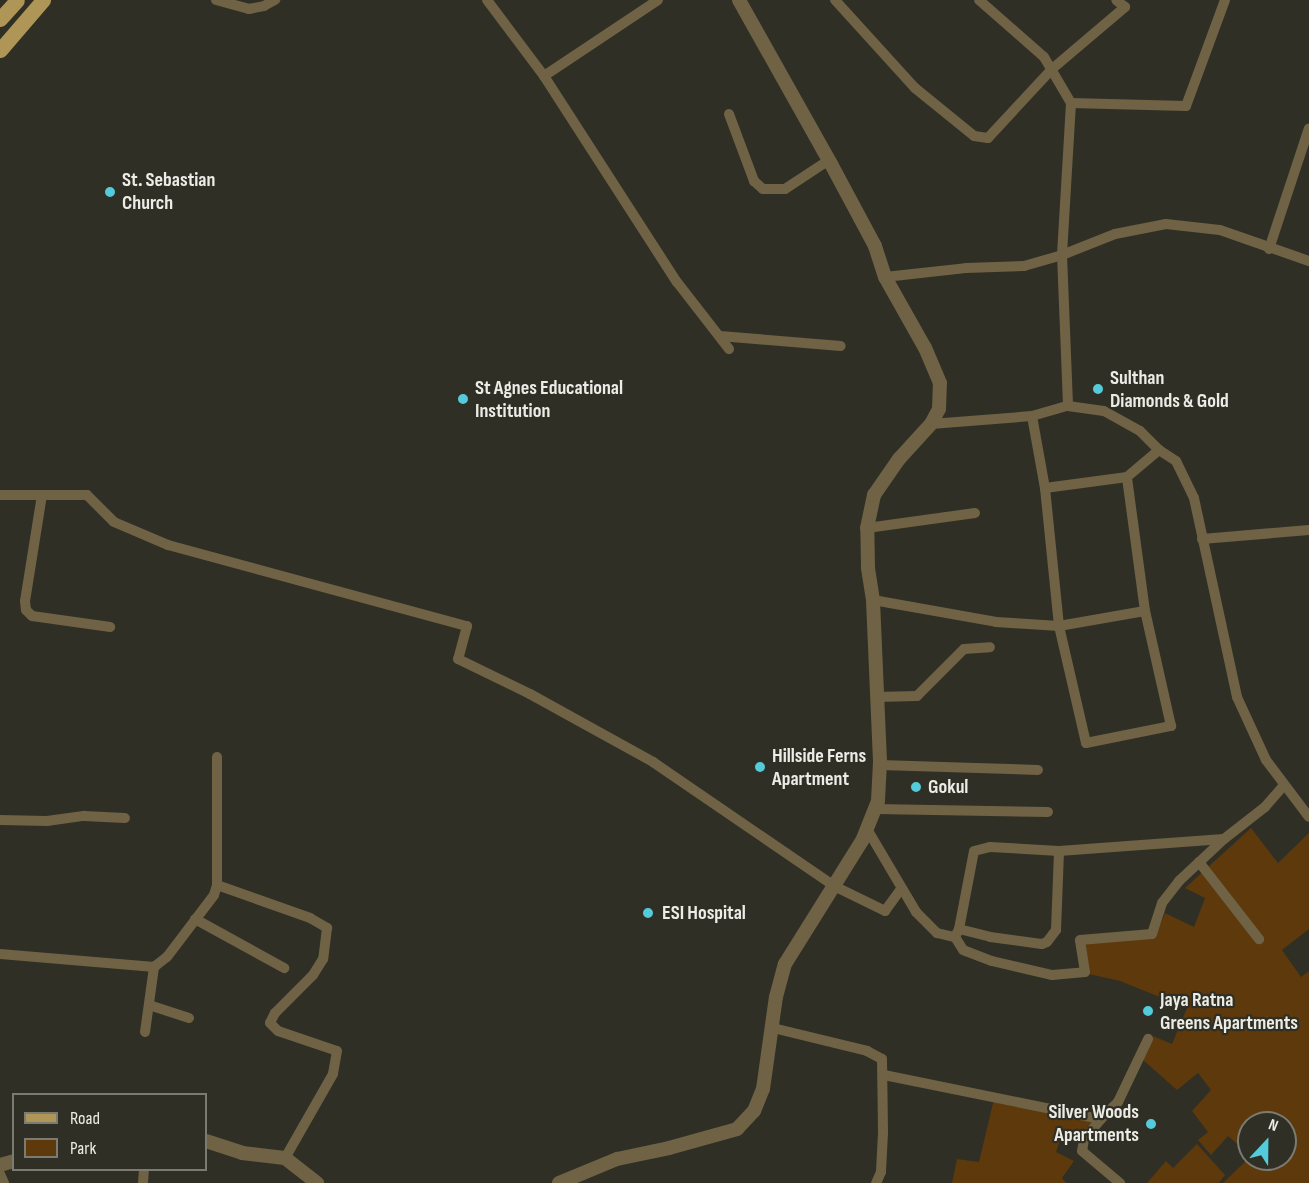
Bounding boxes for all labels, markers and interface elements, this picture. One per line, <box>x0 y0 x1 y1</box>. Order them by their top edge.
place label: St. Sebastian Church <box>122 168 215 215</box>
marker: St. Sebastian Church <box>103 185 117 199</box>
place label: Sulthan Diamonds & Gold <box>1110 366 1229 413</box>
place label: St Agnes Educational Institution <box>475 376 623 423</box>
marker: Sulthan Diamonds & Gold <box>1091 382 1105 396</box>
marker: St Agnes Educational Institution <box>456 392 470 406</box>
place label: Hillside Ferns Apartment <box>772 744 866 791</box>
marker: Hillside Ferns Apartment <box>753 760 767 774</box>
place label: Gokul <box>928 775 968 799</box>
marker: Gokul <box>909 780 923 794</box>
place label: ESI Hospital <box>662 901 746 925</box>
marker: ESI Hospital <box>639 904 657 922</box>
place label: Jaya Ratna Greens Apartments <box>1160 988 1298 1035</box>
marker: Jaya Ratna Greens Apartments <box>1141 1004 1155 1018</box>
legend <box>12 1093 207 1171</box>
place label: Silver Woods Apartments <box>1048 1100 1139 1147</box>
text: Road <box>70 1108 100 1129</box>
north arrow <box>1237 1111 1297 1171</box>
text: N <box>1266 1115 1281 1136</box>
marker: Silver Woods Apartments <box>1144 1117 1158 1131</box>
text: Park <box>70 1138 96 1159</box>

